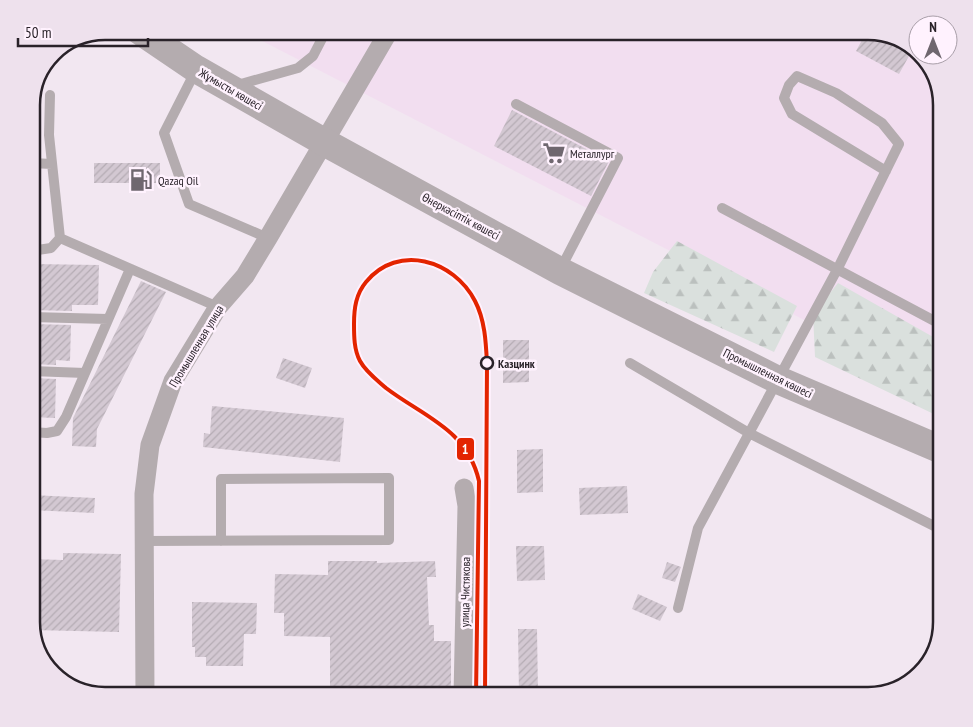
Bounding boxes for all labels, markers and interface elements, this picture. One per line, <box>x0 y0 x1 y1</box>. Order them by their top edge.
scale bar <box>18 15 148 47</box>
north arrow <box>908 15 958 65</box>
text: N <box>929 18 937 36</box>
text: 50 m <box>25 23 51 42</box>
street label: Жұмысты көшесі <box>196 64 265 113</box>
supermarket icon: Металлург <box>541 140 567 166</box>
place label: Металлург <box>570 146 615 161</box>
fuel station icon: Qazaq Oil <box>128 167 154 193</box>
place label: Qazaq Oil <box>158 173 198 188</box>
street label: Өнеркәсіптік көшесі <box>420 189 502 243</box>
street label: Промышленная улица <box>166 302 227 390</box>
street label: Промышленная көшесі <box>721 345 815 401</box>
marker: Казцинк <box>480 356 494 370</box>
place label: Казцинк <box>498 356 535 371</box>
line badge: 1 <box>456 437 475 461</box>
text: 1 <box>462 440 468 458</box>
street label: улица Чистякова <box>457 557 473 627</box>

